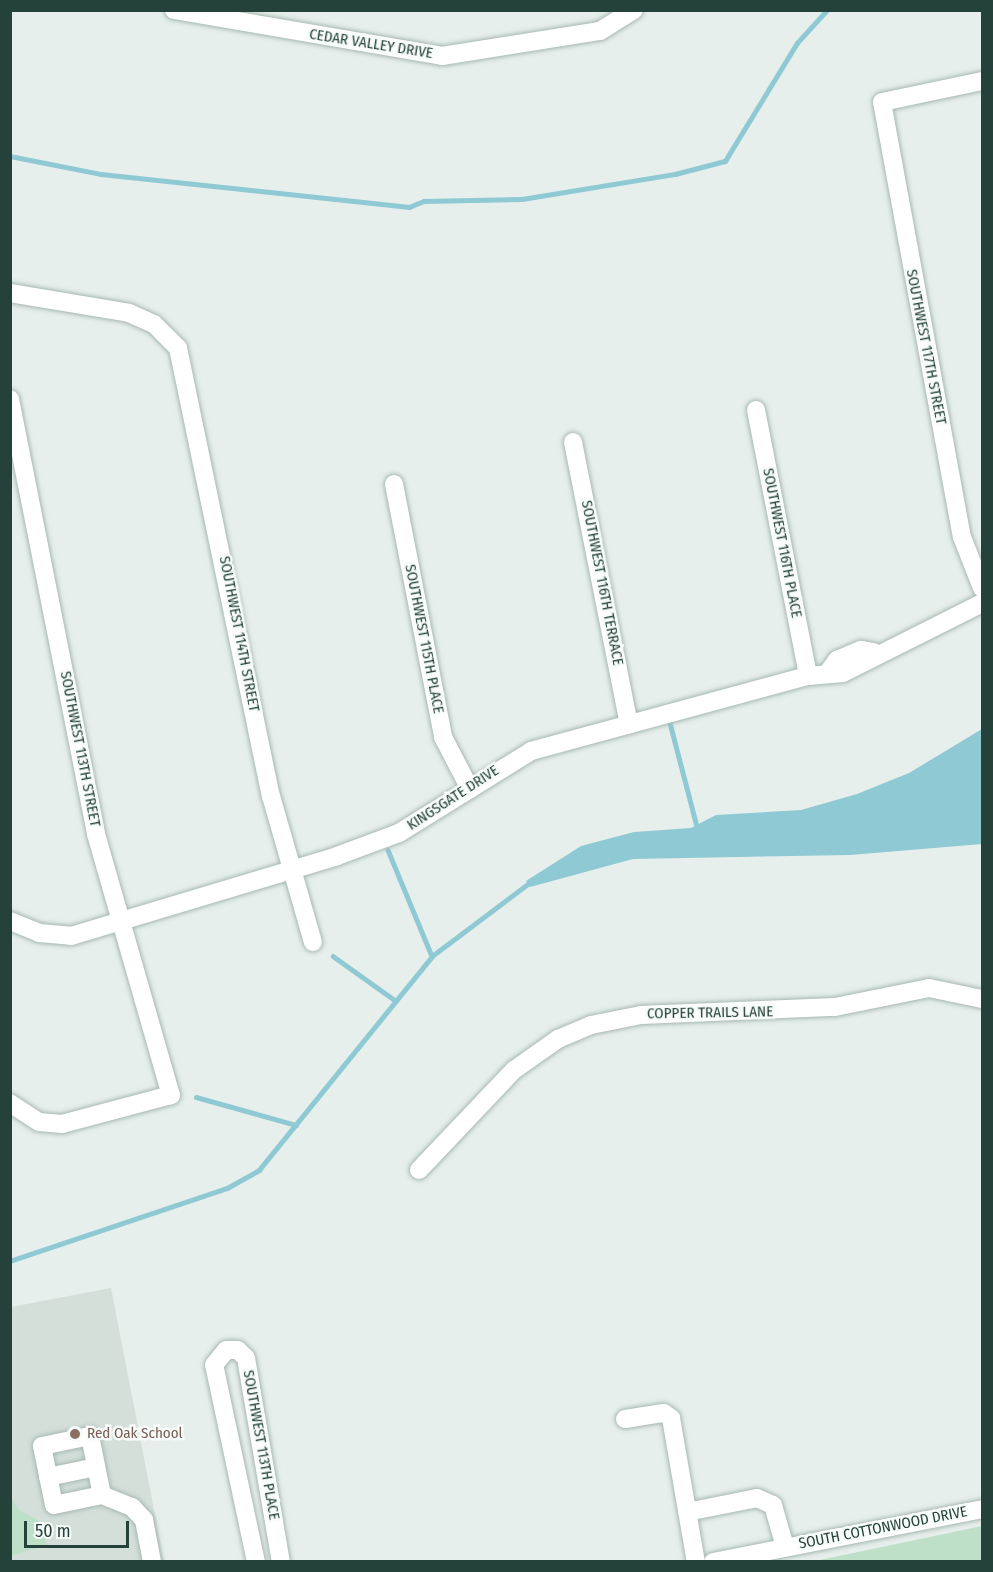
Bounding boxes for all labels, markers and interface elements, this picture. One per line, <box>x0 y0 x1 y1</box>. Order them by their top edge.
street label: CEDAR VALLEY DRIVE <box>308 25 434 63</box>
street label: SOUTHWEST 117TH STREET <box>902 268 950 426</box>
street label: SOUTHWEST 116TH PLACE <box>759 467 805 619</box>
street label: SOUTHWEST 116TH TERRACE <box>577 499 627 667</box>
street label: SOUTHWEST 114TH STREET <box>215 555 263 713</box>
street label: SOUTHWEST 115TH PLACE <box>401 563 447 715</box>
street label: SOUTHWEST 113TH STREET <box>56 670 104 828</box>
street label: KINGSGATE DRIVE <box>404 762 502 834</box>
street label: COPPER TRAILS LANE <box>647 1003 773 1023</box>
street label: SOUTHWEST 113TH PLACE <box>239 1369 283 1521</box>
place label: Red Oak School <box>87 1425 183 1443</box>
marker: Red Oak School <box>68 1427 82 1441</box>
street label: SOUTH COTTONWOOD DRIVE <box>797 1503 969 1553</box>
scale bar <box>27 1509 132 1547</box>
text: 50 m <box>35 1520 71 1542</box>

